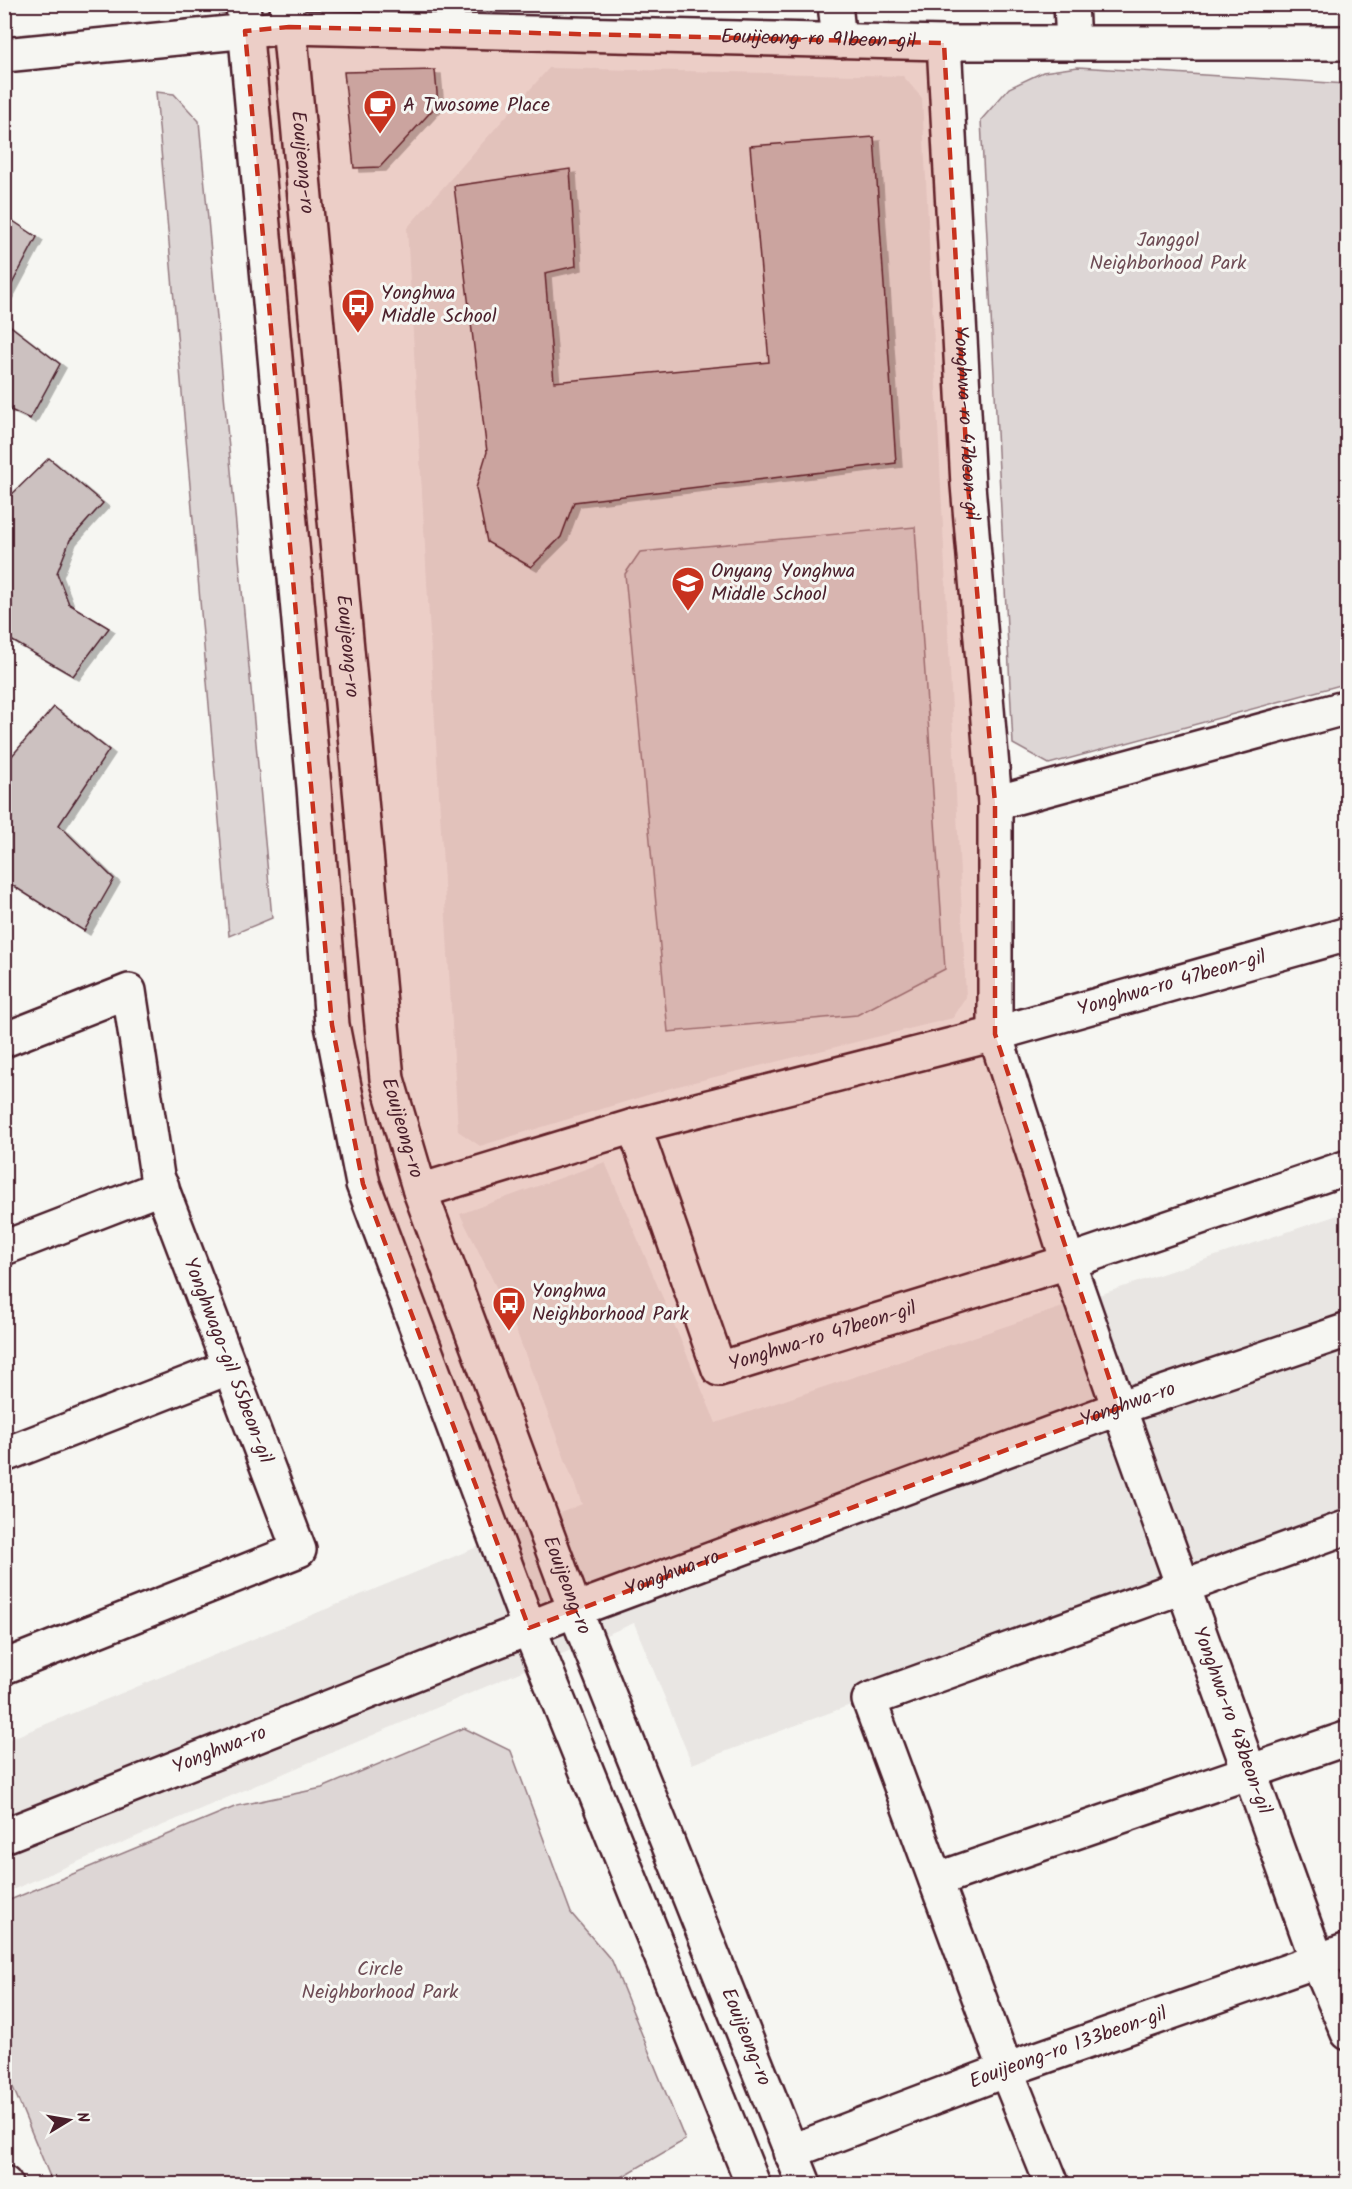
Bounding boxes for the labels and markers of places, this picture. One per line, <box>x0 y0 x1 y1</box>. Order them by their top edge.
cafe icon: A Twosome Place <box>362 88 398 135</box>
place label: A Twosome Place <box>403 90 550 122</box>
place label: Yonghwa Middle School <box>381 278 497 333</box>
bus stop icon: Yonghwa Middle School <box>340 287 376 334</box>
place label: Onyang Yonghwa Middle School <box>711 556 855 611</box>
school or university icon: Onyang Yonghwa Middle School <box>670 565 706 612</box>
place label: Yonghwa Neighborhood Park <box>532 1276 689 1331</box>
bus stop icon: Yonghwa Neighborhood Park <box>491 1285 527 1332</box>

